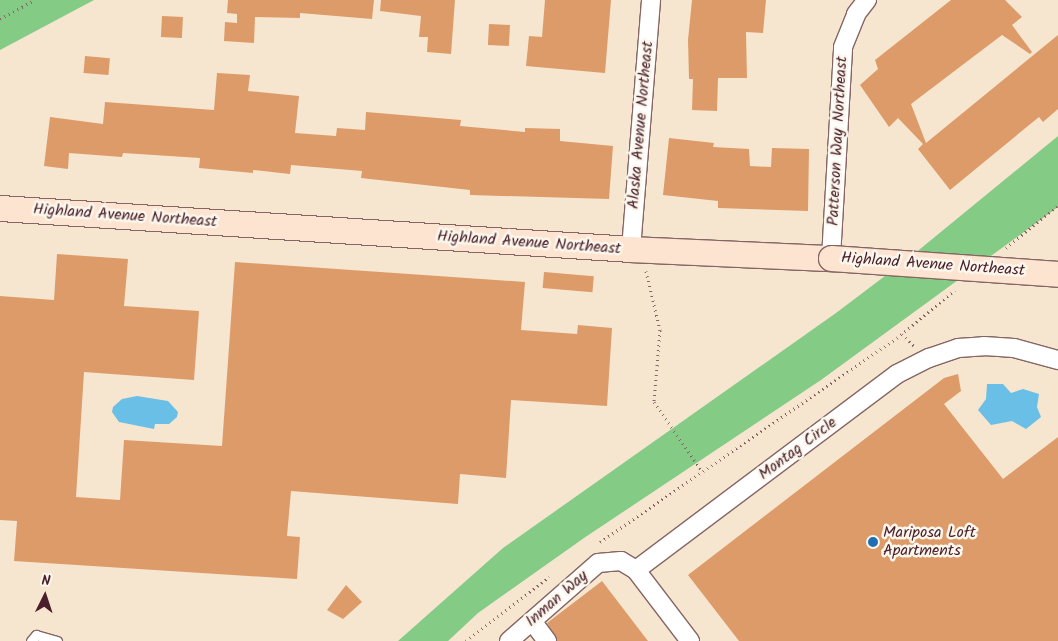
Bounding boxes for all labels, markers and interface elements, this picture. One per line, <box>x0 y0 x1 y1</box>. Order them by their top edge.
street label: Alaska Avenue Northeast <box>624 40 658 210</box>
street label: Patterson Way Northeast <box>824 56 852 226</box>
street label: Highland Avenue Northeast <box>32 200 218 232</box>
street label: Highland Avenue Northeast <box>436 227 622 259</box>
street label: Highland Avenue Northeast <box>840 249 1026 281</box>
street label: Montag Circle <box>755 413 841 485</box>
place label: Mariposa Loft Apartments <box>883 523 976 561</box>
marker: Mariposa Loft Apartments <box>867 536 879 548</box>
street label: Inman Way <box>522 567 592 631</box>
text: N <box>41 570 51 592</box>
north arrow <box>20 571 70 621</box>

